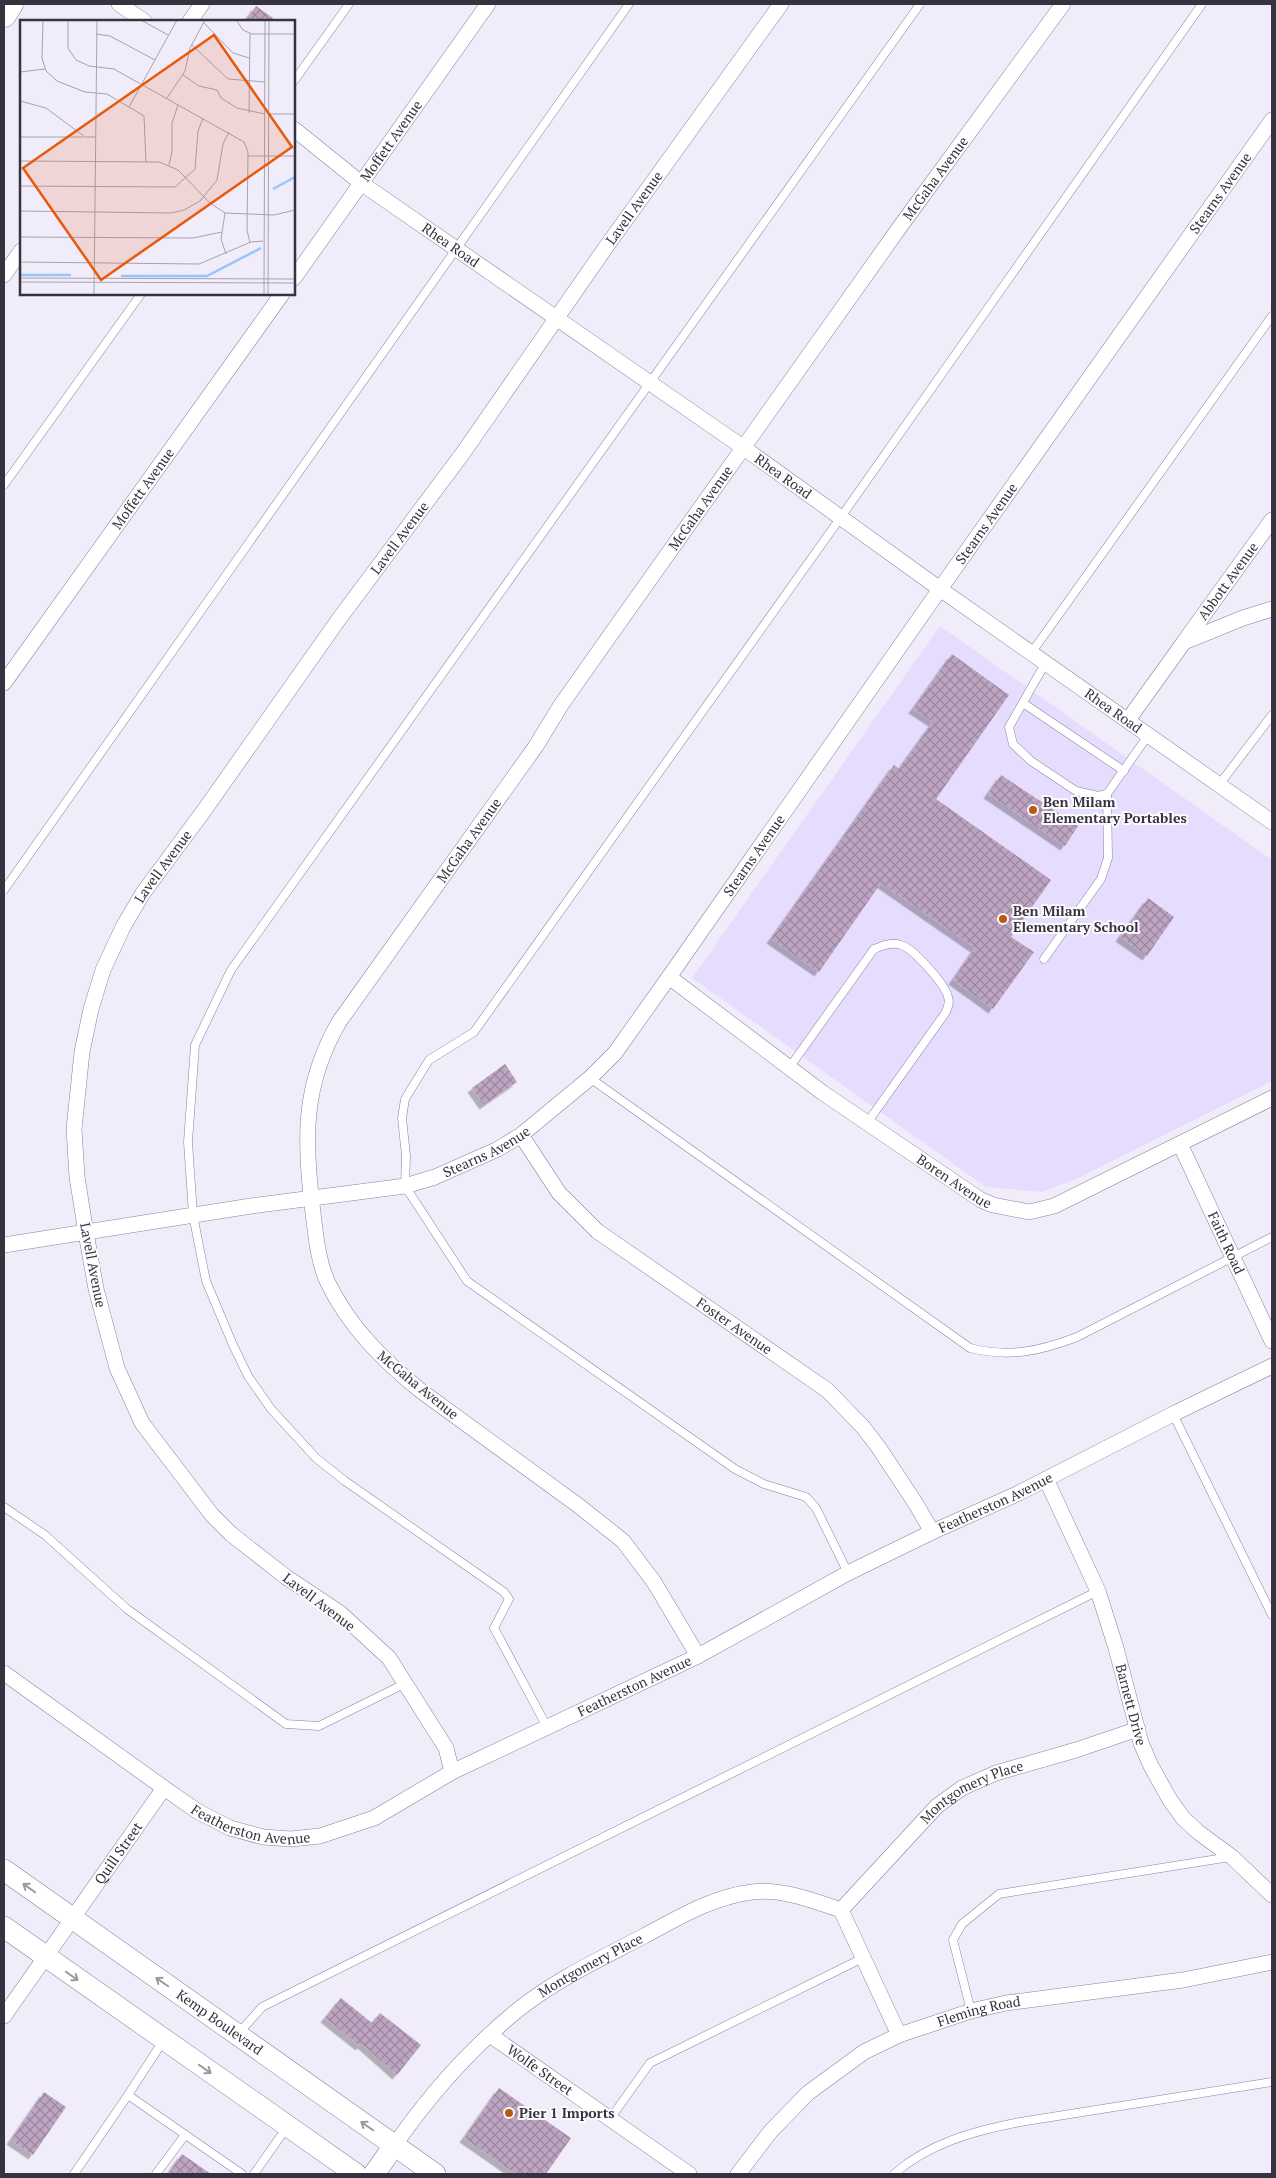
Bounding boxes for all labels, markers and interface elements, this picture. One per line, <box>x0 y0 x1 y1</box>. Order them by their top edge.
inset map <box>20 20 295 295</box>
street label: Moffett Avenue <box>355 96 426 185</box>
street label: McGaha Avenue <box>898 132 972 224</box>
street label: Stearns Avenue <box>1184 148 1255 237</box>
street label: Lavell Avenue <box>601 167 667 248</box>
street label: Rhea Road <box>418 218 484 271</box>
street label: Moffett Avenue <box>107 444 178 533</box>
street label: Rhea Road <box>751 449 816 503</box>
street label: McGaha Avenue <box>663 462 737 554</box>
street label: Stearns Avenue <box>950 479 1021 568</box>
street label: Lavell Avenue <box>366 497 433 578</box>
street label: Abbott Avenue <box>1193 538 1262 624</box>
street label: Rhea Road <box>1081 684 1146 737</box>
place label: Ben Milam Elementary Portables <box>1043 792 1187 827</box>
street label: McGaha Avenue <box>432 794 505 886</box>
marker: Ben Milam Elementary Portables <box>1027 804 1039 816</box>
street label: Stearns Avenue <box>718 810 789 900</box>
street label: Lavell Avenue <box>129 826 196 906</box>
place label: Ben Milam Elementary School <box>1013 901 1139 936</box>
marker: Ben Milam Elementary School <box>997 913 1009 925</box>
street label: Stearns Avenue <box>440 1121 534 1181</box>
street label: Boren Avenue <box>913 1149 995 1212</box>
street label: Faith Road <box>1204 1208 1249 1277</box>
street label: Lavell Avenue <box>76 1221 111 1309</box>
street label: Foster Avenue <box>693 1293 776 1358</box>
street label: McGaha Avenue <box>374 1346 463 1423</box>
street label: Featherston Avenue <box>935 1467 1056 1537</box>
street label: Lavell Avenue <box>279 1568 359 1635</box>
street label: Featherston Avenue <box>574 1650 694 1721</box>
street label: Barnett Drive <box>1112 1662 1151 1748</box>
street label: Montgomery Place <box>915 1756 1025 1827</box>
street label: Featherston Avenue <box>188 1800 311 1848</box>
street label: Quill Street <box>89 1817 147 1888</box>
one-way arrow <box>23 1883 37 1893</box>
street label: Montgomery Place <box>534 1928 646 2001</box>
one-way arrow <box>65 1971 79 1981</box>
one-way arrow <box>155 1977 169 1987</box>
street label: Kemp Boulevard <box>173 1985 267 2059</box>
street label: Fleming Road <box>934 1991 1022 2031</box>
street label: Wolfe Street <box>503 2040 578 2100</box>
one-way arrow <box>198 2064 211 2075</box>
place label: Pier 1 Imports <box>519 2103 615 2122</box>
marker: Pier 1 Imports <box>503 2107 515 2119</box>
one-way arrow <box>360 2121 374 2131</box>

